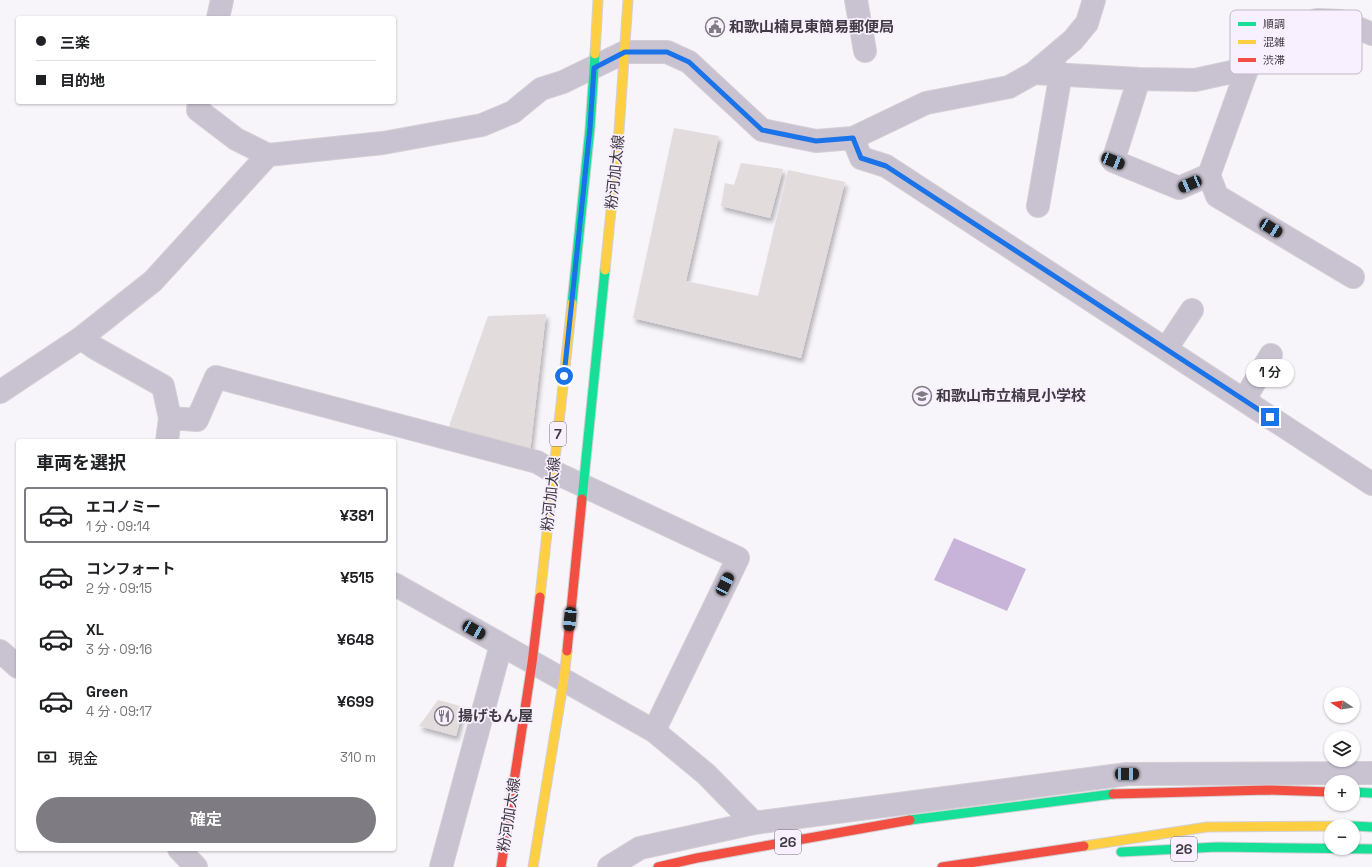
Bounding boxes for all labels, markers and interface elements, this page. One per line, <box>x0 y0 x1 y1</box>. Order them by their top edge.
legend <box>1230 10 1362 74</box>
public building icon: 和歌山楠見東簡易郵便局 <box>704 16 726 38</box>
place label: 和歌山楠見東簡易郵便局 <box>729 17 894 36</box>
text: 順調 <box>1263 17 1285 31</box>
text: 三楽 <box>60 33 90 52</box>
text: 混雑 <box>1263 35 1285 49</box>
text: 渋滞 <box>1263 53 1285 67</box>
text: 目的地 <box>60 71 105 90</box>
street label: 粉河加太線 <box>601 134 628 210</box>
car <box>1100 151 1126 171</box>
car <box>1177 174 1203 194</box>
car <box>1258 217 1284 239</box>
callout: 1 分 <box>1246 359 1294 387</box>
text: 1 分 <box>1259 364 1281 381</box>
route start <box>555 367 573 385</box>
school or university icon: 和歌山市立楠見小学校 <box>911 385 933 407</box>
place label: 和歌山市立楠見小学校 <box>936 386 1086 405</box>
route end <box>1261 408 1279 426</box>
road number: 7 <box>550 422 566 446</box>
text: 車両を選択 <box>36 451 126 474</box>
street label: 粉河加太線 <box>537 456 564 532</box>
icon: car <box>38 497 74 533</box>
text: エコノミー <box>86 497 161 516</box>
text: ¥381 <box>340 506 374 525</box>
text: 1 分 · 09:14 <box>86 518 150 535</box>
icon: car <box>38 559 74 595</box>
text: コンフォート <box>86 559 176 578</box>
text: ¥515 <box>340 568 374 587</box>
car <box>714 571 736 597</box>
text: 2 分 · 09:15 <box>86 580 152 597</box>
car <box>563 606 577 632</box>
car <box>461 619 487 641</box>
text: XL <box>86 620 104 639</box>
icon: car <box>38 621 74 657</box>
text: ¥648 <box>337 630 374 649</box>
text: 3 分 · 09:16 <box>86 641 152 658</box>
text: Green <box>86 682 128 701</box>
icon: car <box>38 683 74 719</box>
north arrow <box>1324 687 1360 723</box>
map controls <box>1324 687 1360 855</box>
text: ¥699 <box>337 692 374 711</box>
text: 4 分 · 09:17 <box>86 703 152 720</box>
restaurant icon: 揚げもん屋 <box>433 705 455 727</box>
place label: 揚げもん屋 <box>458 706 533 725</box>
button: layers <box>1324 731 1360 767</box>
icon: cash <box>36 746 58 768</box>
text: 現金 <box>68 749 98 768</box>
text: 310 m <box>340 749 376 766</box>
car <box>1115 768 1139 780</box>
button: + <box>1324 775 1360 811</box>
street label: 粉河加太線 <box>493 776 524 853</box>
button: 確定 <box>36 797 376 843</box>
button: − <box>1324 819 1360 855</box>
road number: 26 <box>775 830 801 854</box>
road number: 26 <box>1171 837 1197 861</box>

